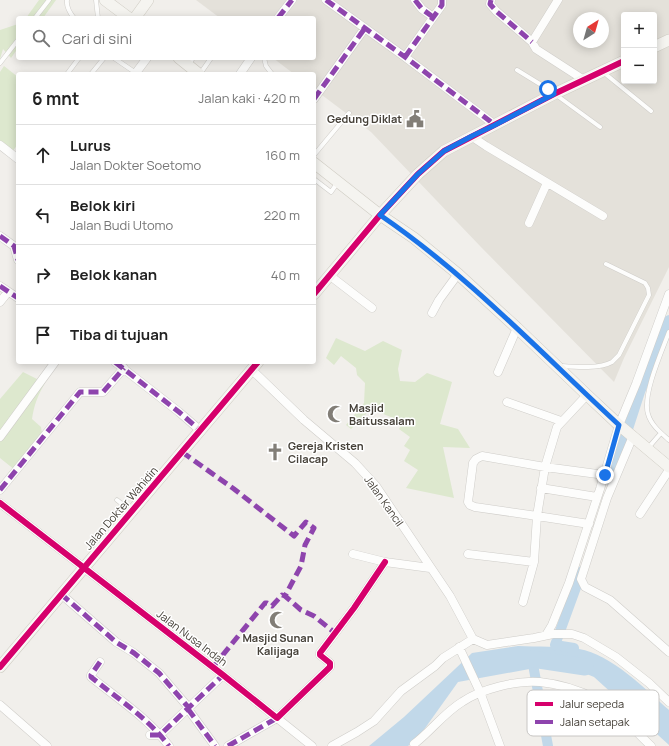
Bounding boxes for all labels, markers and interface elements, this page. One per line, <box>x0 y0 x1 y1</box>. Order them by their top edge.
north arrow <box>573 12 609 48</box>
map controls <box>621 12 657 84</box>
button: + <box>621 12 657 48</box>
search box <box>16 16 316 60</box>
icon: search <box>30 27 52 49</box>
text: Cari di sini <box>62 28 132 49</box>
button: − <box>621 48 657 84</box>
route start <box>539 80 557 98</box>
text: 6 mnt <box>32 87 79 110</box>
text: Jalan kaki · 420 m <box>198 89 300 107</box>
public building icon: Gedung Diklat <box>405 109 425 129</box>
place label: Gedung Diklat <box>327 111 402 126</box>
text: Lurus <box>70 135 111 156</box>
icon: ahead <box>32 144 54 166</box>
text: 160 m <box>265 146 300 164</box>
text: Jalan Dokter Soetomo <box>70 156 201 174</box>
text: Belok kiri <box>70 195 136 216</box>
icon: left <box>32 204 54 226</box>
text: 220 m <box>264 206 300 224</box>
text: Jalan Budi Utomo <box>70 216 173 234</box>
icon: right <box>32 264 54 286</box>
text: Belok kanan <box>70 264 157 285</box>
text: 40 m <box>271 266 300 284</box>
icon: arrive <box>32 324 54 346</box>
text: Tiba di tujuan <box>70 324 168 345</box>
place label: Masjid Baitussalam <box>349 400 415 428</box>
mosque icon: Masjid Baitussalam <box>326 404 346 424</box>
place label: Gereja Kristen Cilacap <box>288 438 364 466</box>
church icon: Gereja Kristen Cilacap <box>265 442 285 462</box>
street label: Jalan Dokter Wahidin <box>80 463 161 552</box>
route end <box>596 466 614 484</box>
street label: Jalan Kancil <box>361 472 407 529</box>
street label: Jalan Nusa Indah <box>154 606 231 669</box>
mosque icon: Masjid Sunan Kalijaga <box>268 610 288 630</box>
place label: Masjid Sunan Kalijaga <box>242 630 314 658</box>
legend <box>527 690 659 736</box>
text: Jalur sepeda <box>560 696 624 711</box>
text: Jalan setapak <box>560 714 630 729</box>

